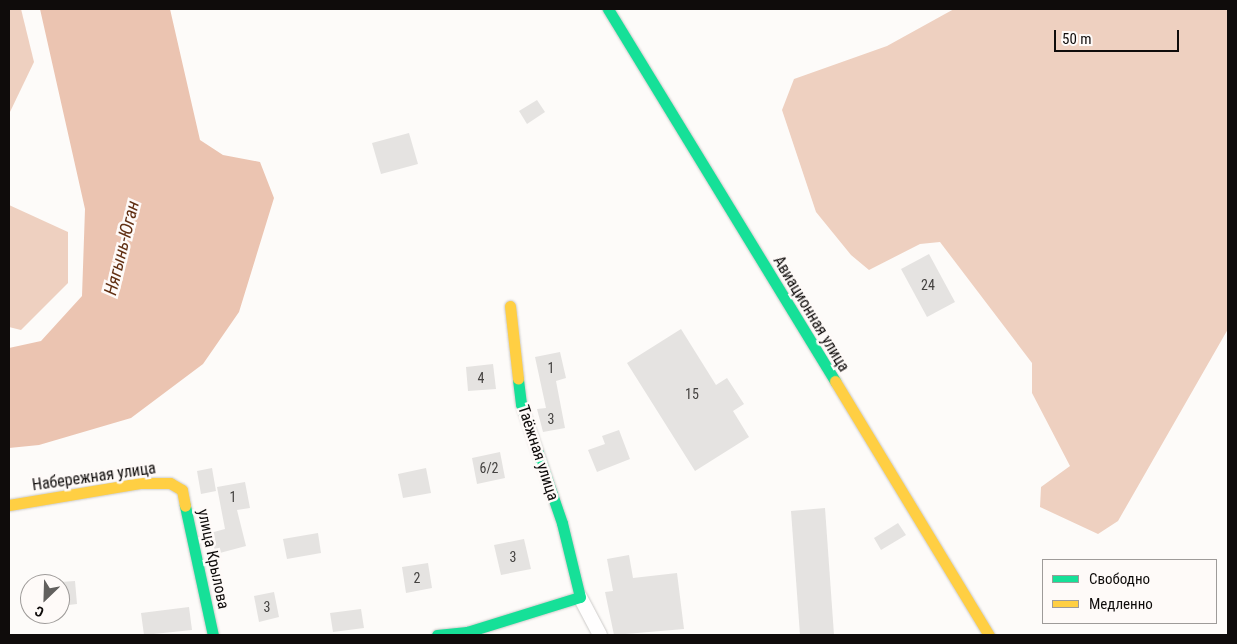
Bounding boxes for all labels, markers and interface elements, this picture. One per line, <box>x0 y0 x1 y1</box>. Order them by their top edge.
scale bar <box>1057 20 1182 52</box>
text: 50 m <box>1062 30 1092 48</box>
water label: Нягынь-Юган <box>100 199 144 297</box>
street label: Авиационная улица <box>769 253 853 375</box>
house number: 24 <box>921 277 935 293</box>
house number: 1 <box>548 360 554 376</box>
house number: 4 <box>478 370 484 386</box>
house number: 15 <box>685 386 699 402</box>
street label: Таёжная улица <box>514 403 562 503</box>
house number: 3 <box>548 411 554 427</box>
street label: Набережная улица <box>31 459 157 495</box>
house number: 6/2 <box>479 460 499 476</box>
house number: 1 <box>230 489 236 505</box>
street label: улица Крылова <box>193 507 233 611</box>
house number: 3 <box>510 549 516 565</box>
legend <box>1042 559 1217 624</box>
house number: 2 <box>414 570 420 586</box>
text: Свободно <box>1089 570 1150 588</box>
north arrow <box>20 574 70 624</box>
text: Медленно <box>1089 595 1153 613</box>
house number: 3 <box>264 599 270 615</box>
text: С <box>32 603 46 621</box>

